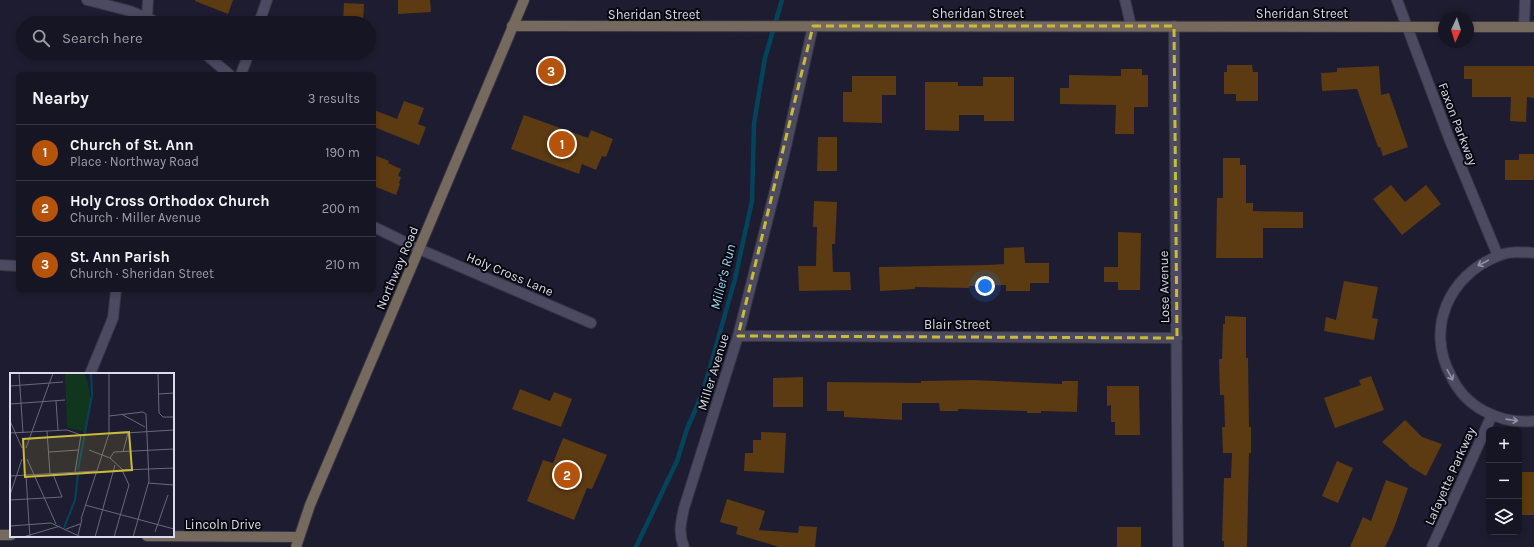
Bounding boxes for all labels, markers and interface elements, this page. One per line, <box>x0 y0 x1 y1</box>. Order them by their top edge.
street label: Sheridan Street <box>932 6 1024 21</box>
street label: Sheridan Street <box>1256 6 1348 21</box>
street label: Sheridan Street <box>608 7 700 22</box>
north arrow <box>1438 12 1474 48</box>
search box <box>16 16 376 60</box>
icon: search <box>30 27 52 49</box>
text: Search here <box>62 29 143 47</box>
pin: 3 <box>538 56 564 86</box>
street label: Faxon Parkway <box>1435 81 1481 167</box>
text: Nearby <box>32 88 89 108</box>
text: 3 results <box>308 91 360 106</box>
pin: 1 <box>549 129 575 159</box>
text: Church of St. Ann <box>70 136 194 154</box>
text: 1 <box>43 145 47 160</box>
text: 190 m <box>325 145 360 160</box>
text: Place · Northway Road <box>70 154 199 169</box>
text: Holy Cross Orthodox Church <box>70 192 270 210</box>
text: 2 <box>41 201 49 216</box>
text: 200 m <box>322 201 360 216</box>
text: Church · Miller Avenue <box>70 210 201 225</box>
street label: Northway Road <box>373 224 421 312</box>
water label: Miller's Run <box>707 242 739 312</box>
text: St. Ann Parish <box>70 248 170 266</box>
street label: Holy Cross Lane <box>464 249 556 299</box>
street label: Lose Avenue <box>1156 250 1172 323</box>
text: 3 <box>41 257 49 272</box>
text: 210 m <box>325 257 360 272</box>
one-way arrow <box>1477 260 1489 267</box>
text: Church · Sheridan Street <box>70 266 214 281</box>
your location <box>975 276 995 296</box>
street label: Blair Street <box>924 317 990 332</box>
street label: Miller Avenue <box>694 332 732 412</box>
one-way arrow <box>1447 369 1454 381</box>
inset map <box>10 373 174 537</box>
one-way arrow <box>1506 416 1519 424</box>
street label: Lafayette Parkway <box>1422 424 1478 528</box>
map controls <box>1486 427 1522 535</box>
button: + <box>1486 427 1522 463</box>
pin: 2 <box>554 460 580 490</box>
button: − <box>1486 463 1522 499</box>
button: layers <box>1486 499 1522 535</box>
street label: Lincoln Drive <box>185 517 262 532</box>

